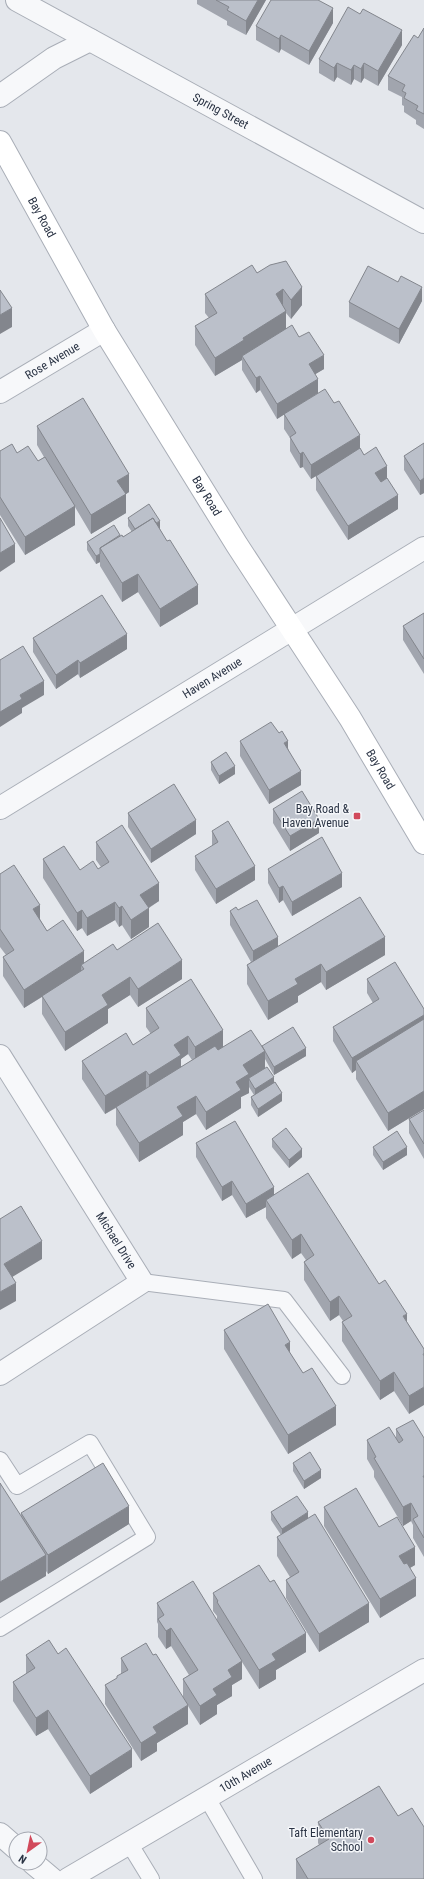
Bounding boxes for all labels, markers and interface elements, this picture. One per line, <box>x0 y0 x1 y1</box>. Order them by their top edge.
street label: Spring Street <box>190 90 251 132</box>
street label: Bay Road <box>25 195 58 240</box>
street label: Rose Avenue <box>23 339 82 382</box>
street label: Bay Road <box>189 474 224 518</box>
street label: Haven Avenue <box>180 654 245 701</box>
street label: Bay Road <box>363 747 398 792</box>
place label: Bay Road & Haven Avenue <box>282 802 349 830</box>
marker: Bay Road & Haven Avenue <box>352 811 362 821</box>
street label: Michael Drive <box>93 1210 139 1272</box>
street label: 10th Avenue <box>217 1754 275 1796</box>
place label: Taft Elementary School <box>289 1826 363 1854</box>
north arrow <box>8 1831 48 1871</box>
marker: Taft Elementary School <box>366 1835 376 1845</box>
text: N <box>16 1852 29 1866</box>

